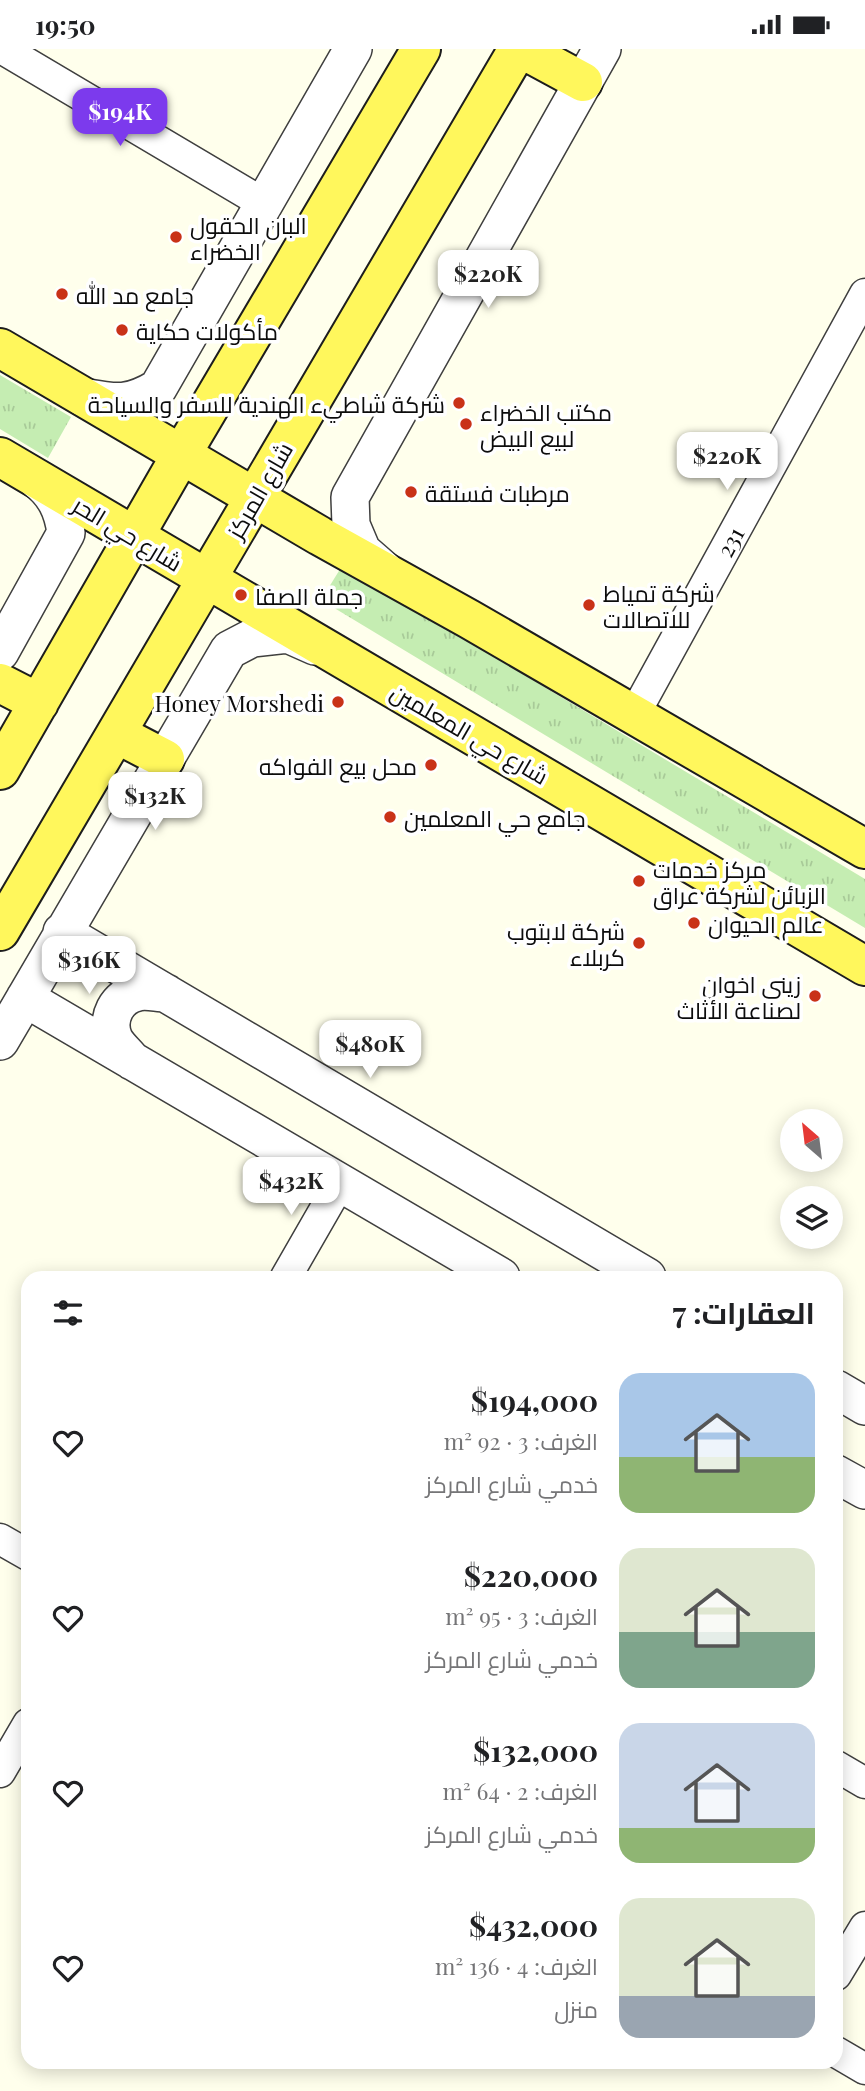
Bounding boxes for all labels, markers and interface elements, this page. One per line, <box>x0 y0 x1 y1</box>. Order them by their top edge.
text: 19:50 <box>35 7 96 42</box>
pin: $194K <box>71 89 169 148</box>
text: $194K <box>88 95 152 126</box>
place label: البان الحقول الخضراء <box>190 209 307 266</box>
marker: البان الحقول الخضراء <box>168 229 184 245</box>
pin: $220K <box>439 251 537 310</box>
text: $220K <box>454 257 522 288</box>
place label: جامع مد الله <box>76 279 194 312</box>
marker: جامع مد الله <box>54 286 70 302</box>
place label: مأكولات حكاية <box>136 315 278 346</box>
marker: مأكولات حكاية <box>114 322 130 338</box>
place label: شركة شاطيء الهندية للسفر والسياحة <box>88 388 445 423</box>
marker: شركة شاطيء الهندية للسفر والسياحة <box>451 395 467 411</box>
place label: مكتب الخضراء لبيع البيض <box>480 396 612 455</box>
marker: مكتب الخضراء لبيع البيض <box>458 416 474 432</box>
pin: $220K <box>678 433 776 492</box>
street label: شارع المركز <box>218 436 301 547</box>
text: $220K <box>693 439 761 470</box>
place label: مرطبات فستقة <box>425 477 570 508</box>
marker: مرطبات فستقة <box>403 484 419 500</box>
street label: شارع حي الحر <box>64 487 188 581</box>
street label: 231 <box>708 520 750 562</box>
place label: شركة تمياط للاتصالات <box>603 577 715 634</box>
place label: جملة الصفا <box>255 580 363 611</box>
marker: جملة الصفا <box>233 587 249 603</box>
marker: شركة تمياط للاتصالات <box>581 597 597 613</box>
street label: شارع حي المعلمين <box>384 675 554 794</box>
place label: Honey Morshedi <box>155 687 324 718</box>
marker: Honey Morshedi <box>330 694 346 710</box>
place label: محل بيع الفواكه <box>259 750 417 783</box>
marker: محل بيع الفواكه <box>423 757 439 773</box>
pin: $132K <box>106 773 204 832</box>
text: $132K <box>124 779 186 810</box>
place label: جامع حي المعلمين <box>404 802 585 837</box>
marker: جامع حي المعلمين <box>382 809 398 825</box>
place label: مركز خدمات الزبائن لشركة عراق <box>653 853 826 910</box>
marker: مركز خدمات الزبائن لشركة عراق <box>631 873 647 889</box>
place label: عالم الحيوان <box>708 908 824 941</box>
place label: شركة لابتوب كربلاء <box>507 915 625 972</box>
marker: عالم الحيوان <box>686 915 702 931</box>
marker: شركة لابتوب كربلاء <box>631 935 647 951</box>
pin: $316K <box>40 937 138 996</box>
text: $316K <box>58 943 120 974</box>
place label: زيني اخوان لصناعة الأثاث <box>677 968 801 1025</box>
marker: زيني اخوان لصناعة الأثاث <box>807 988 823 1004</box>
pin: $480K <box>321 1021 419 1080</box>
text: $480K <box>335 1027 405 1058</box>
north arrow <box>780 1109 844 1173</box>
map controls <box>780 1109 843 1249</box>
pin: $432K <box>242 1157 340 1217</box>
text: $432K <box>259 1164 323 1195</box>
button: layers <box>780 1186 843 1249</box>
text: العقارات: 7 <box>672 1292 815 1332</box>
icon: filters <box>49 1294 87 1332</box>
text: $194,000 <box>471 1380 598 1420</box>
icon: home <box>675 1401 759 1485</box>
icon: heart <box>49 1424 87 1462</box>
text: الغرف: 3 · 92 m² <box>444 1425 598 1456</box>
text: خدمي شارع المركز <box>426 1468 598 1499</box>
text: $220,000 <box>464 1555 598 1595</box>
icon: home <box>675 1576 759 1660</box>
icon: heart <box>49 1599 87 1637</box>
text: الغرف: 3 · 95 m² <box>445 1600 598 1631</box>
text: خدمي شارع المركز <box>426 1643 598 1674</box>
text: $132,000 <box>473 1730 598 1770</box>
icon: home <box>675 1751 759 1835</box>
icon: heart <box>49 1774 87 1812</box>
text: الغرف: 2 · 64 m² <box>443 1775 598 1806</box>
text: خدمي شارع المركز <box>426 1818 598 1849</box>
text: $432,000 <box>469 1905 598 1945</box>
icon: home <box>675 1926 759 2010</box>
icon: heart <box>49 1949 87 1987</box>
text: الغرف: 4 · 136 m² <box>435 1950 598 1981</box>
text: منزل <box>554 1993 598 2024</box>

